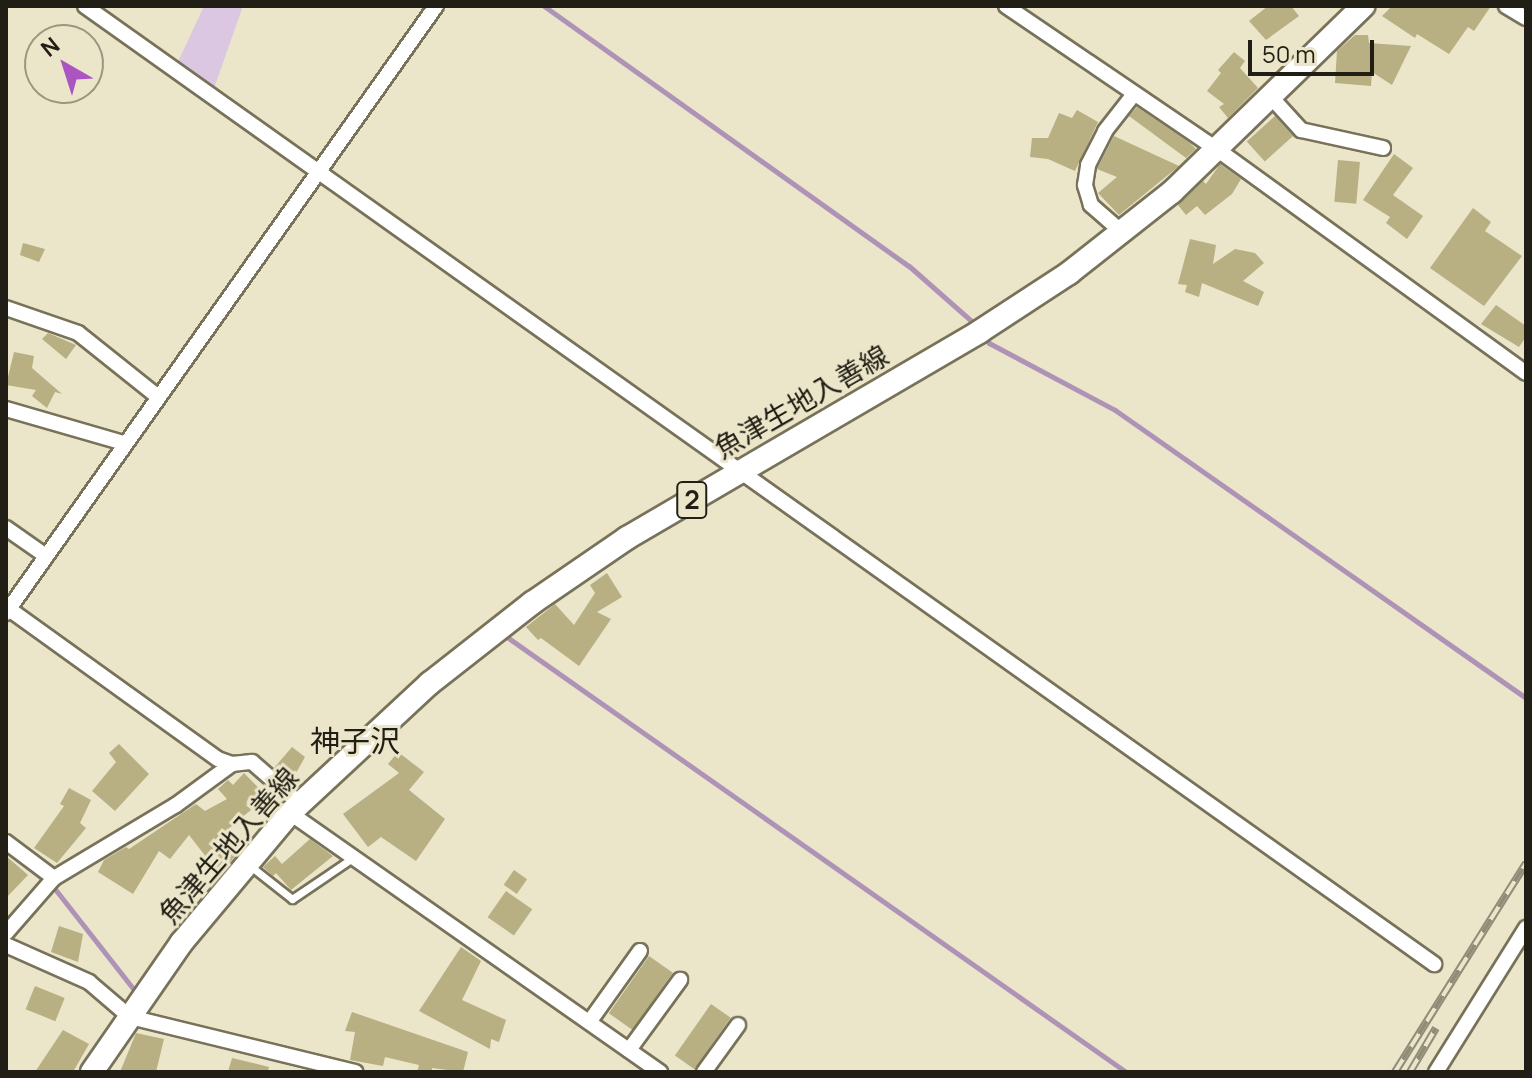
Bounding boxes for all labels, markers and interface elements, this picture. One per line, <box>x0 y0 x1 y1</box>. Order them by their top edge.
north arrow <box>24 24 104 104</box>
scale bar <box>1252 24 1378 74</box>
text: N <box>35 30 66 64</box>
text: 50 m <box>1262 37 1316 70</box>
street label: 魚津生地入善線 <box>708 337 894 465</box>
road number: 2 <box>676 478 708 522</box>
district label: 神子沢 <box>310 723 400 759</box>
street label: 魚津生地入善線 <box>151 760 305 930</box>

